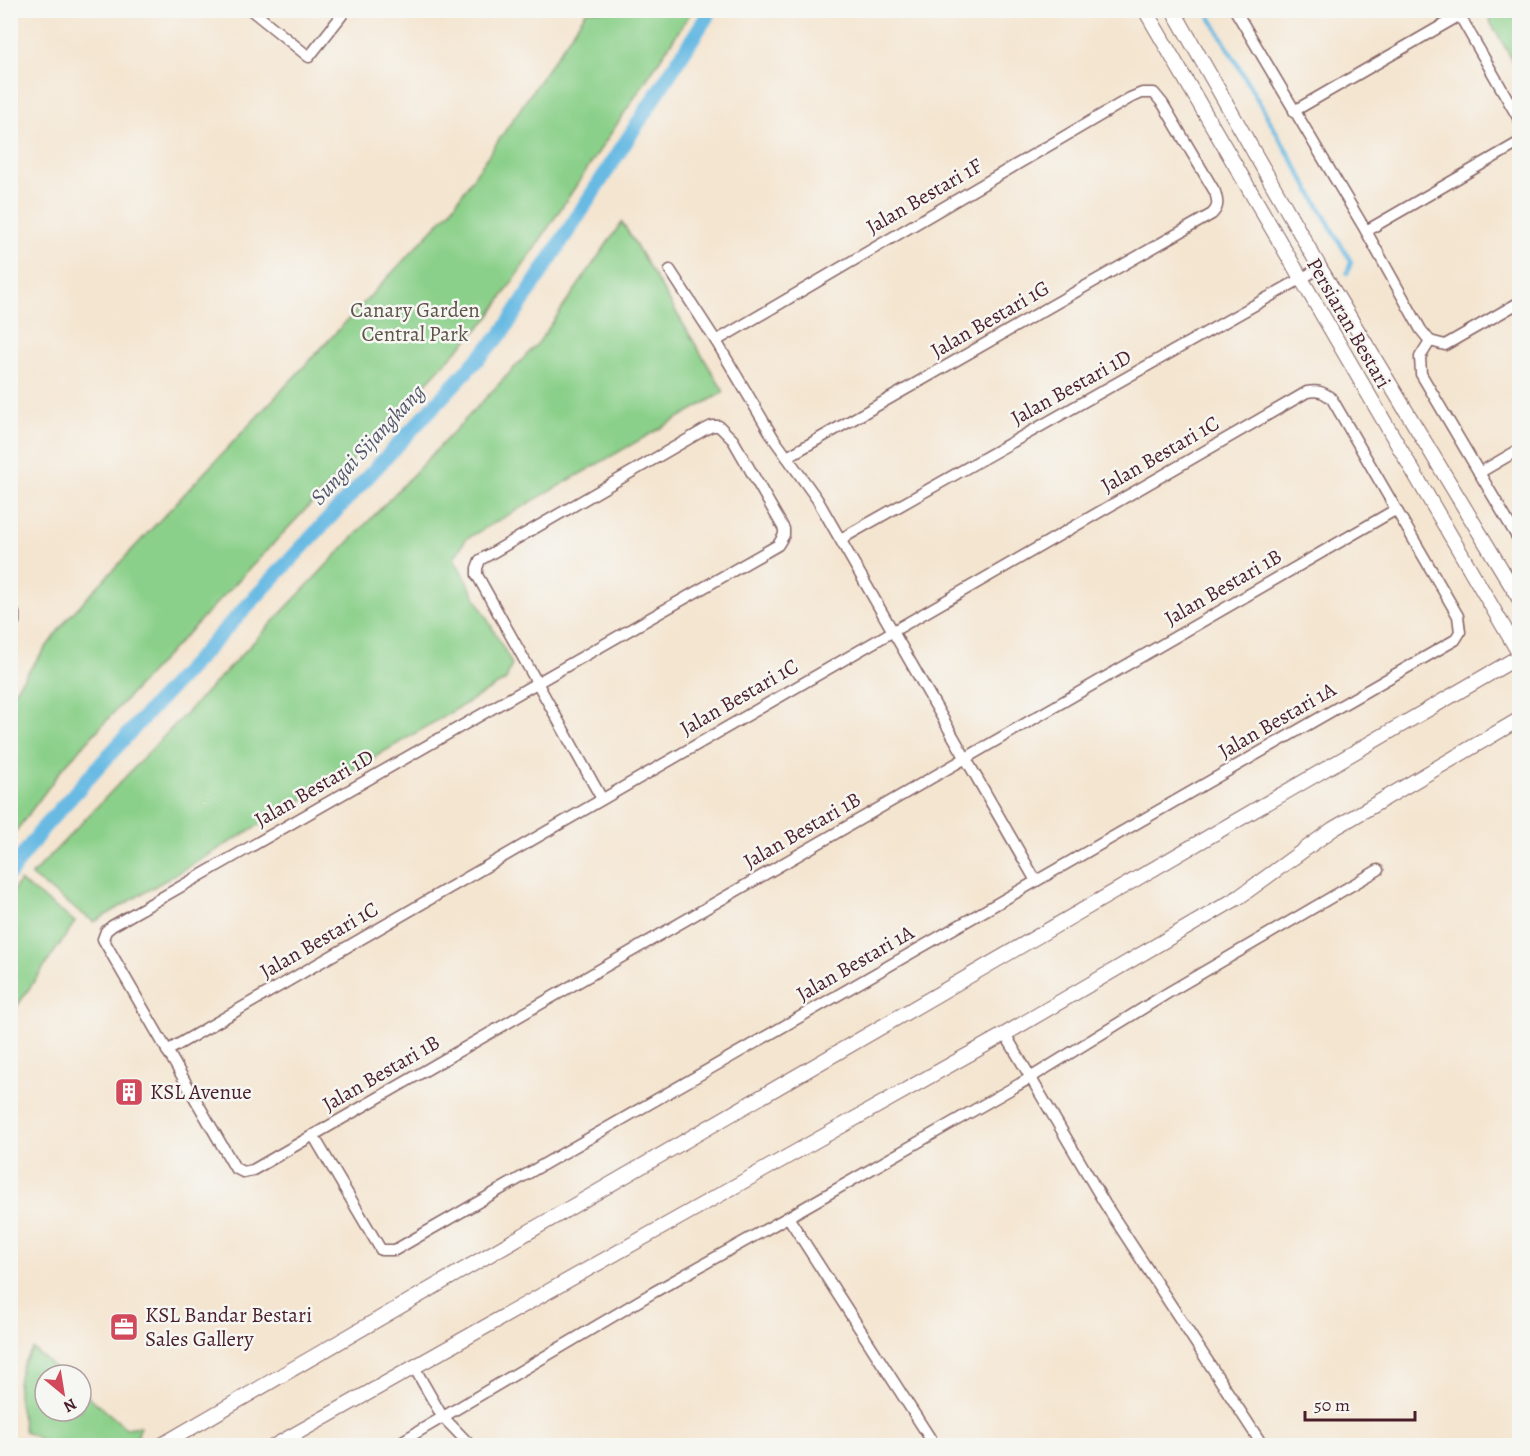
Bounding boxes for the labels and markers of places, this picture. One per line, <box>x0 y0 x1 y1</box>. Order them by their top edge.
building icon: KSL Avenue <box>113 1076 145 1108</box>
place label: KSL Avenue <box>150 1078 252 1106</box>
place label: KSL Bandar Bestari Sales Gallery <box>145 1301 312 1353</box>
office icon: KSL Bandar Bestari Sales Gallery <box>108 1311 140 1343</box>

